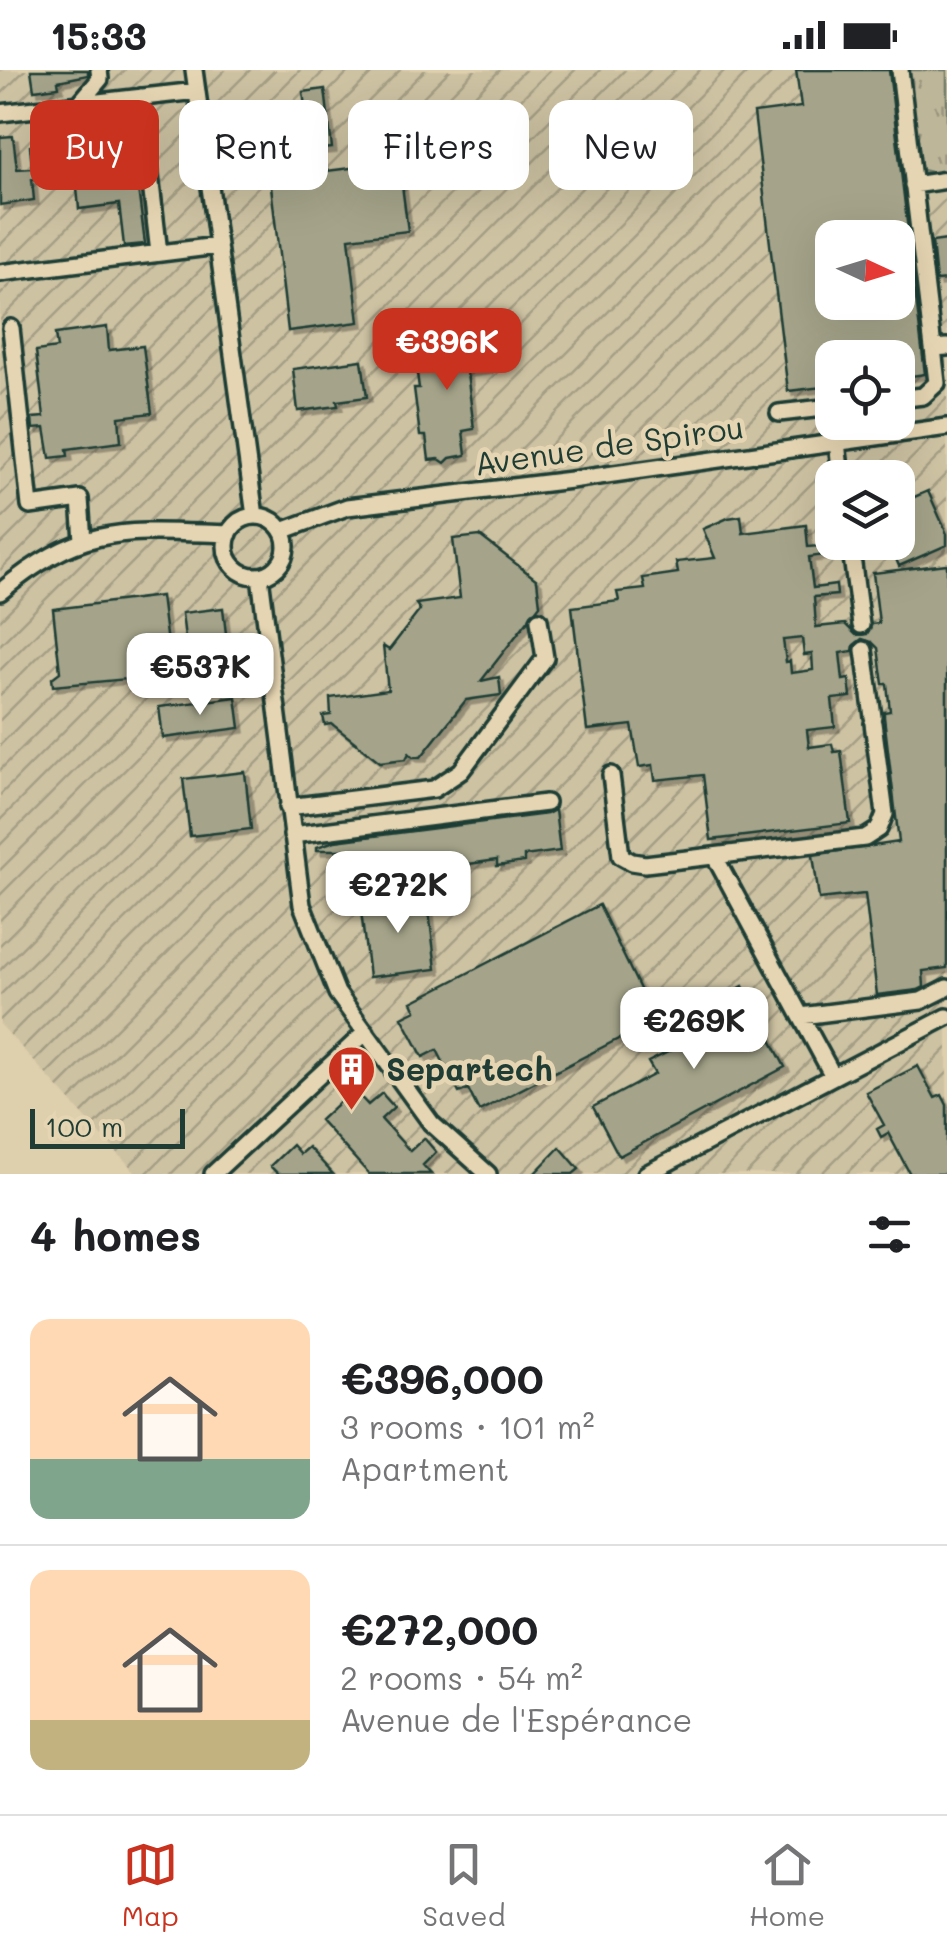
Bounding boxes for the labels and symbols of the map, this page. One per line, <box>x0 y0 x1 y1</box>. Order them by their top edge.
north arrow <box>815 220 915 320</box>
pin: €396K <box>377 308 517 393</box>
street label: Avenue de Spirou <box>471 404 746 484</box>
pin: €537K <box>130 633 270 718</box>
pin: €272K <box>328 851 468 936</box>
pin: €269K <box>624 987 764 1072</box>
building icon: Separtech <box>325 1044 377 1112</box>
place label: Separtech <box>386 1047 553 1089</box>
scale bar <box>30 1104 185 1148</box>

